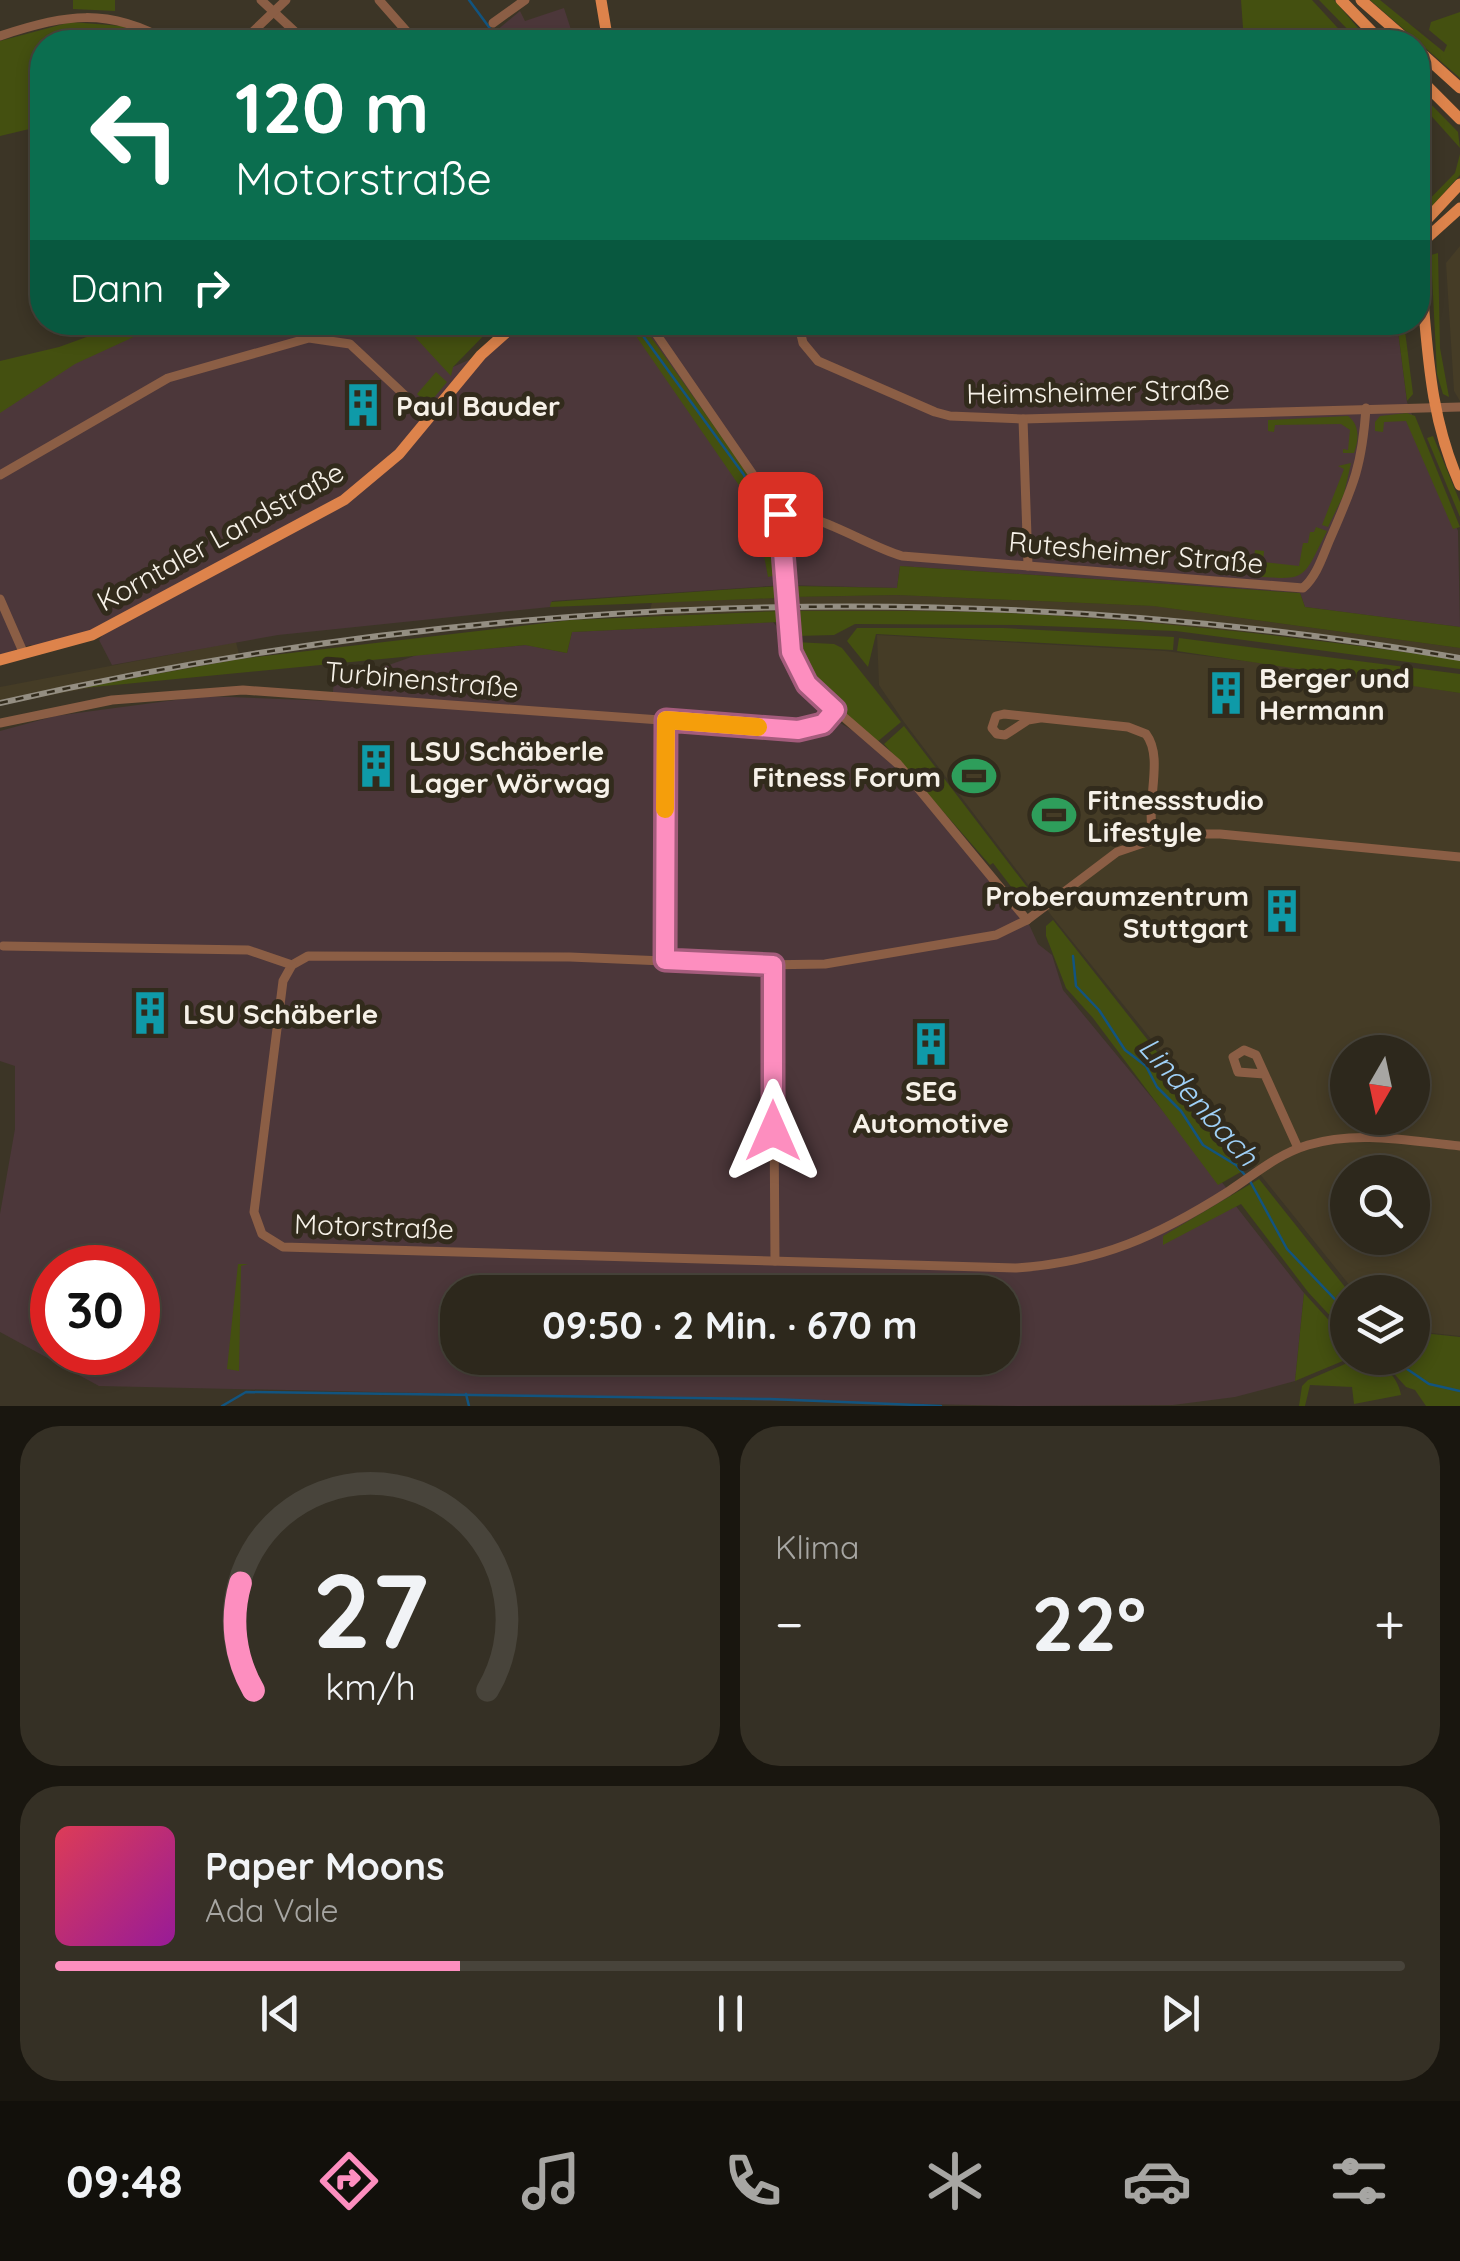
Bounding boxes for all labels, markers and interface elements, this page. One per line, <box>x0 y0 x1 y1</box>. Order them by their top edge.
text: 120 m <box>235 63 429 151</box>
icon: left <box>70 70 200 200</box>
text: Motorstraße <box>235 150 492 206</box>
icon: right <box>184 260 239 315</box>
text: Dann <box>70 264 164 312</box>
street label: Heimsheimer Straße <box>966 371 1230 411</box>
building icon: Paul Bauder <box>339 381 387 429</box>
place label: Paul Bauder <box>396 388 560 423</box>
street label: Korntaler Landstraße <box>90 454 350 618</box>
pin <box>738 472 823 557</box>
icon: arrive <box>753 487 808 542</box>
street label: Rutesheimer Straße <box>1007 523 1265 581</box>
street label: Turbinenstraße <box>324 653 520 705</box>
place label: Berger und Hermann <box>1259 660 1410 727</box>
building icon: Berger und Hermann <box>1202 669 1250 717</box>
place label: LSU Schäberle Lager Wörwag <box>409 733 611 800</box>
building icon: LSU Schäberle Lager Wörwag <box>352 742 400 790</box>
sports icon: Fitness Forum <box>950 752 998 800</box>
place label: Fitness Forum <box>752 759 941 794</box>
place label: Fitnessstudio Lifestyle <box>1087 782 1264 849</box>
sports icon: Fitnessstudio Lifestyle <box>1030 791 1078 839</box>
place label: Proberaumzentrum Stuttgart <box>985 878 1249 945</box>
building icon: Proberaumzentrum Stuttgart <box>1258 887 1306 935</box>
building icon: LSU Schäberle <box>126 989 174 1037</box>
place label: LSU Schäberle <box>183 996 378 1031</box>
building icon: SEG Automotive <box>907 1020 955 1068</box>
water label: Lindenbach <box>1131 1028 1268 1174</box>
north arrow <box>1330 1035 1430 1135</box>
map controls <box>1330 1035 1430 1375</box>
place label: SEG Automotive <box>853 1073 1009 1140</box>
position arrow <box>721 1079 825 1183</box>
button: search <box>1330 1155 1430 1255</box>
street label: Motorstraße <box>293 1206 455 1246</box>
speed limit sign: 30 <box>30 1245 160 1375</box>
button: layers <box>1330 1275 1430 1375</box>
text: 09:50 · 2 Min. · 670 m <box>542 1301 918 1349</box>
text: Klima <box>775 1527 859 1567</box>
text: 27 <box>312 1544 428 1674</box>
text: 22° <box>1031 1576 1146 1670</box>
text: − <box>775 1589 804 1658</box>
text: + <box>1374 1589 1405 1658</box>
text: km/h <box>325 1664 415 1709</box>
text: Paper Moons <box>205 1842 445 1890</box>
text: Ada Vale <box>205 1890 339 1930</box>
icon: previous <box>253 1986 308 2041</box>
icon: pause <box>703 1986 758 2041</box>
icon: next <box>1153 1986 1208 2041</box>
icon: directions <box>314 2146 384 2216</box>
icon: music <box>516 2146 586 2216</box>
icon: phone <box>718 2146 788 2216</box>
icon: climate <box>920 2146 990 2216</box>
icon: car <box>1122 2146 1192 2216</box>
icon: filters <box>1324 2146 1394 2216</box>
text: 09:48 <box>66 2153 183 2209</box>

